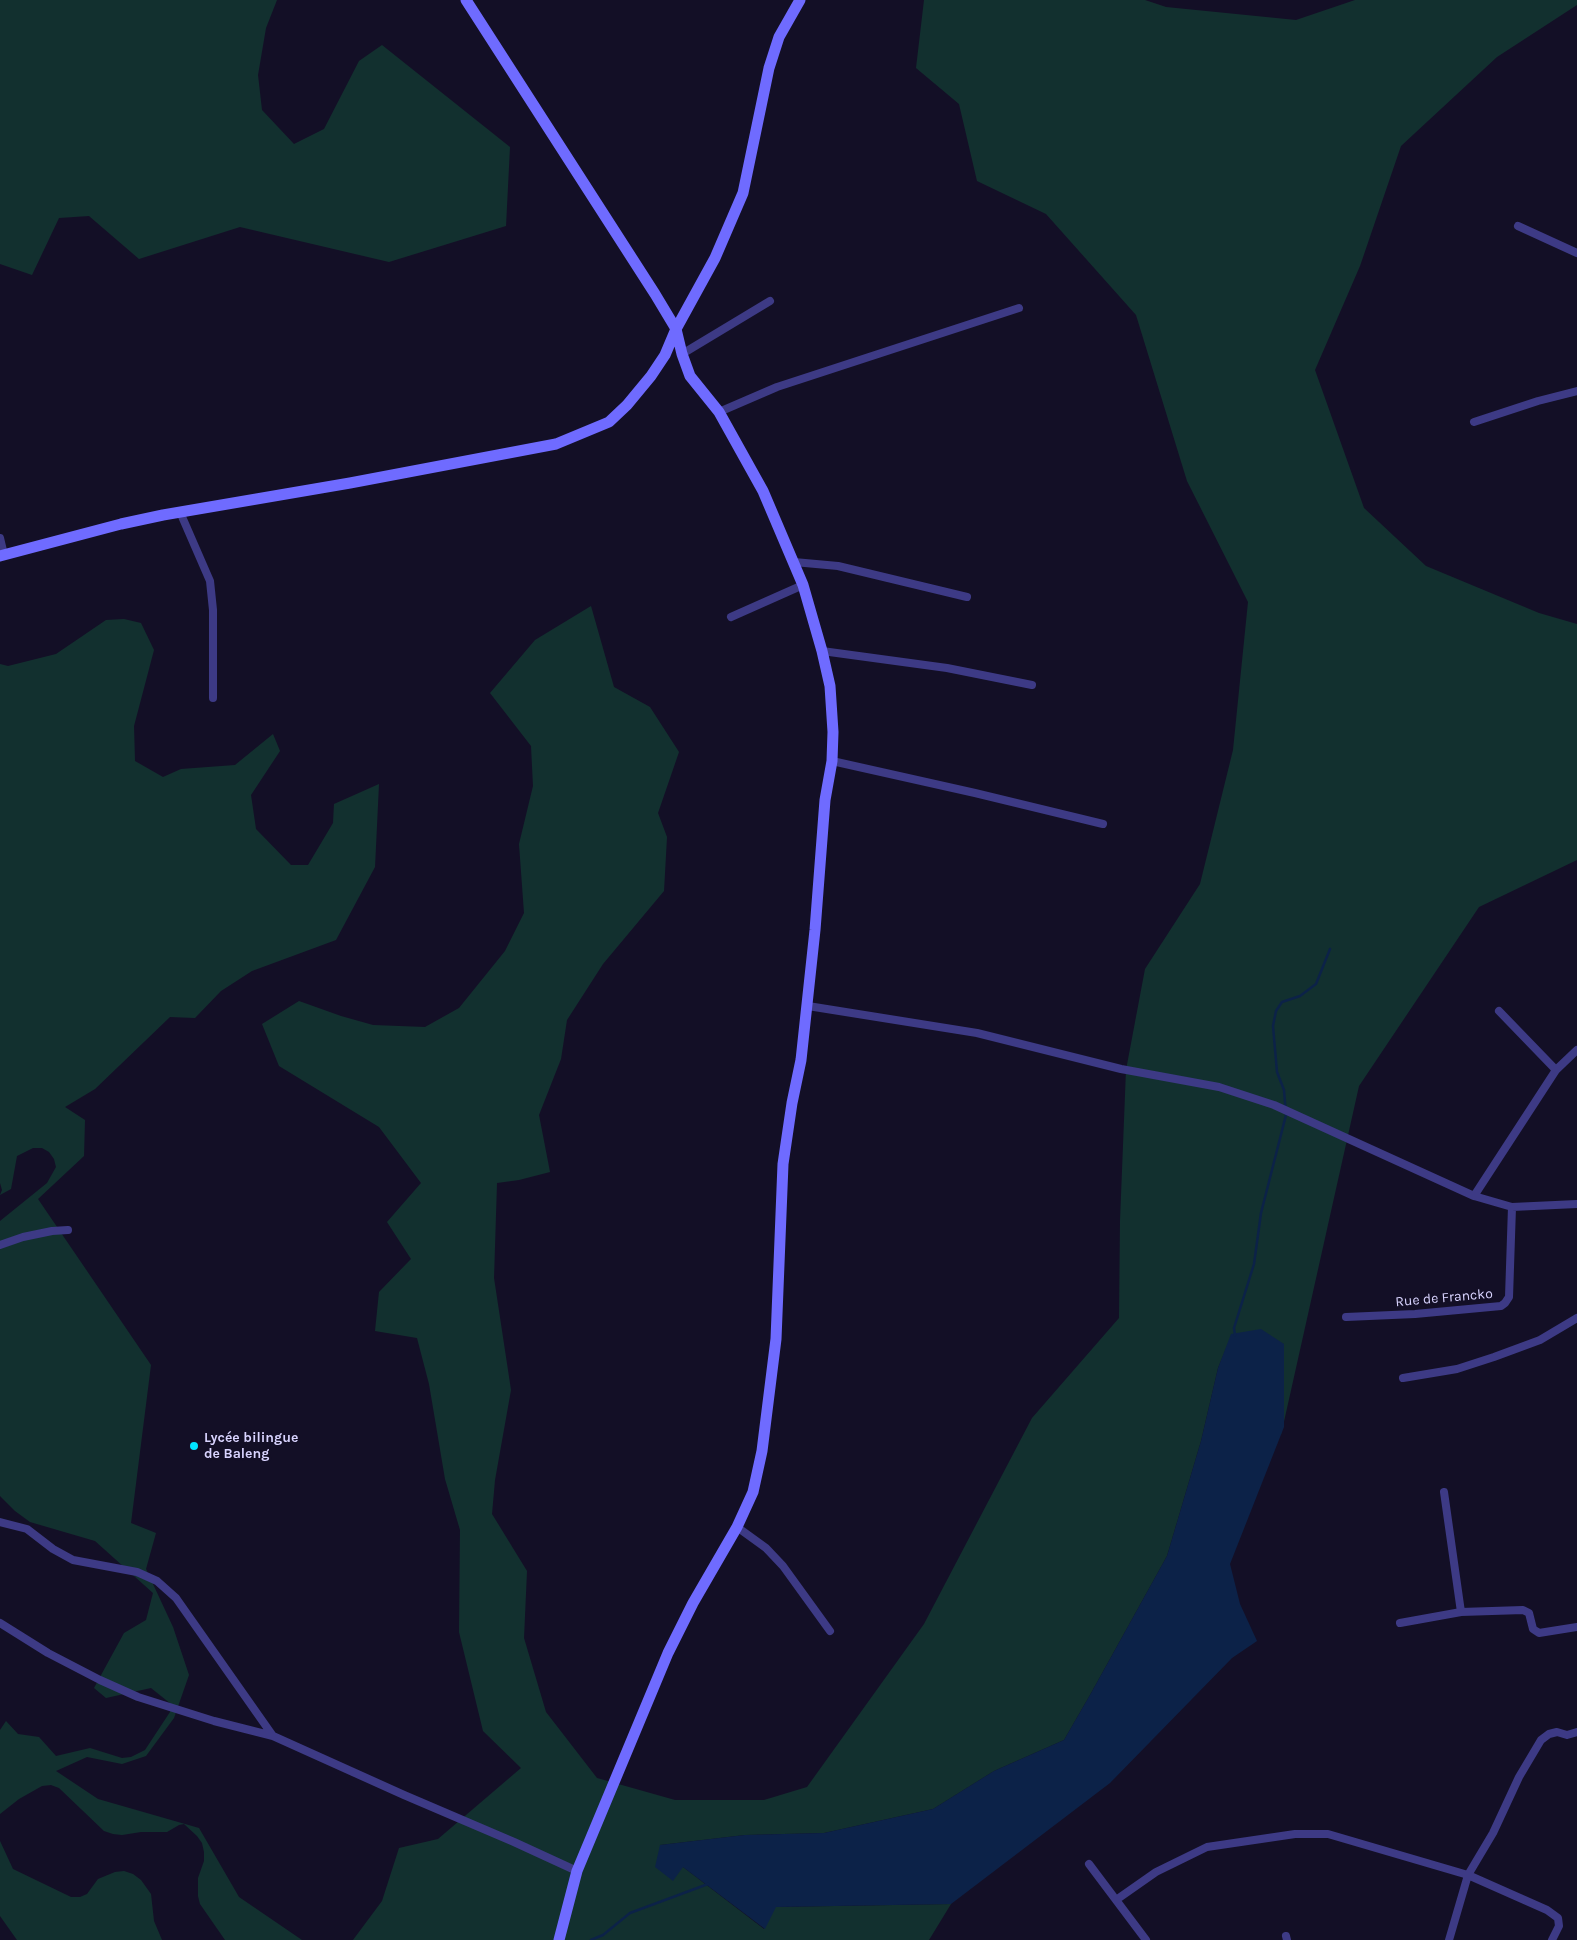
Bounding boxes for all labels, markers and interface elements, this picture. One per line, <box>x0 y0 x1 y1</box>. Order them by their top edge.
street label: Rue de Francko <box>1395 1285 1493 1311</box>
place label: Lycée bilingue de Baleng <box>204 1430 298 1462</box>
marker: Lycée bilingue de Baleng <box>188 1440 200 1452</box>

